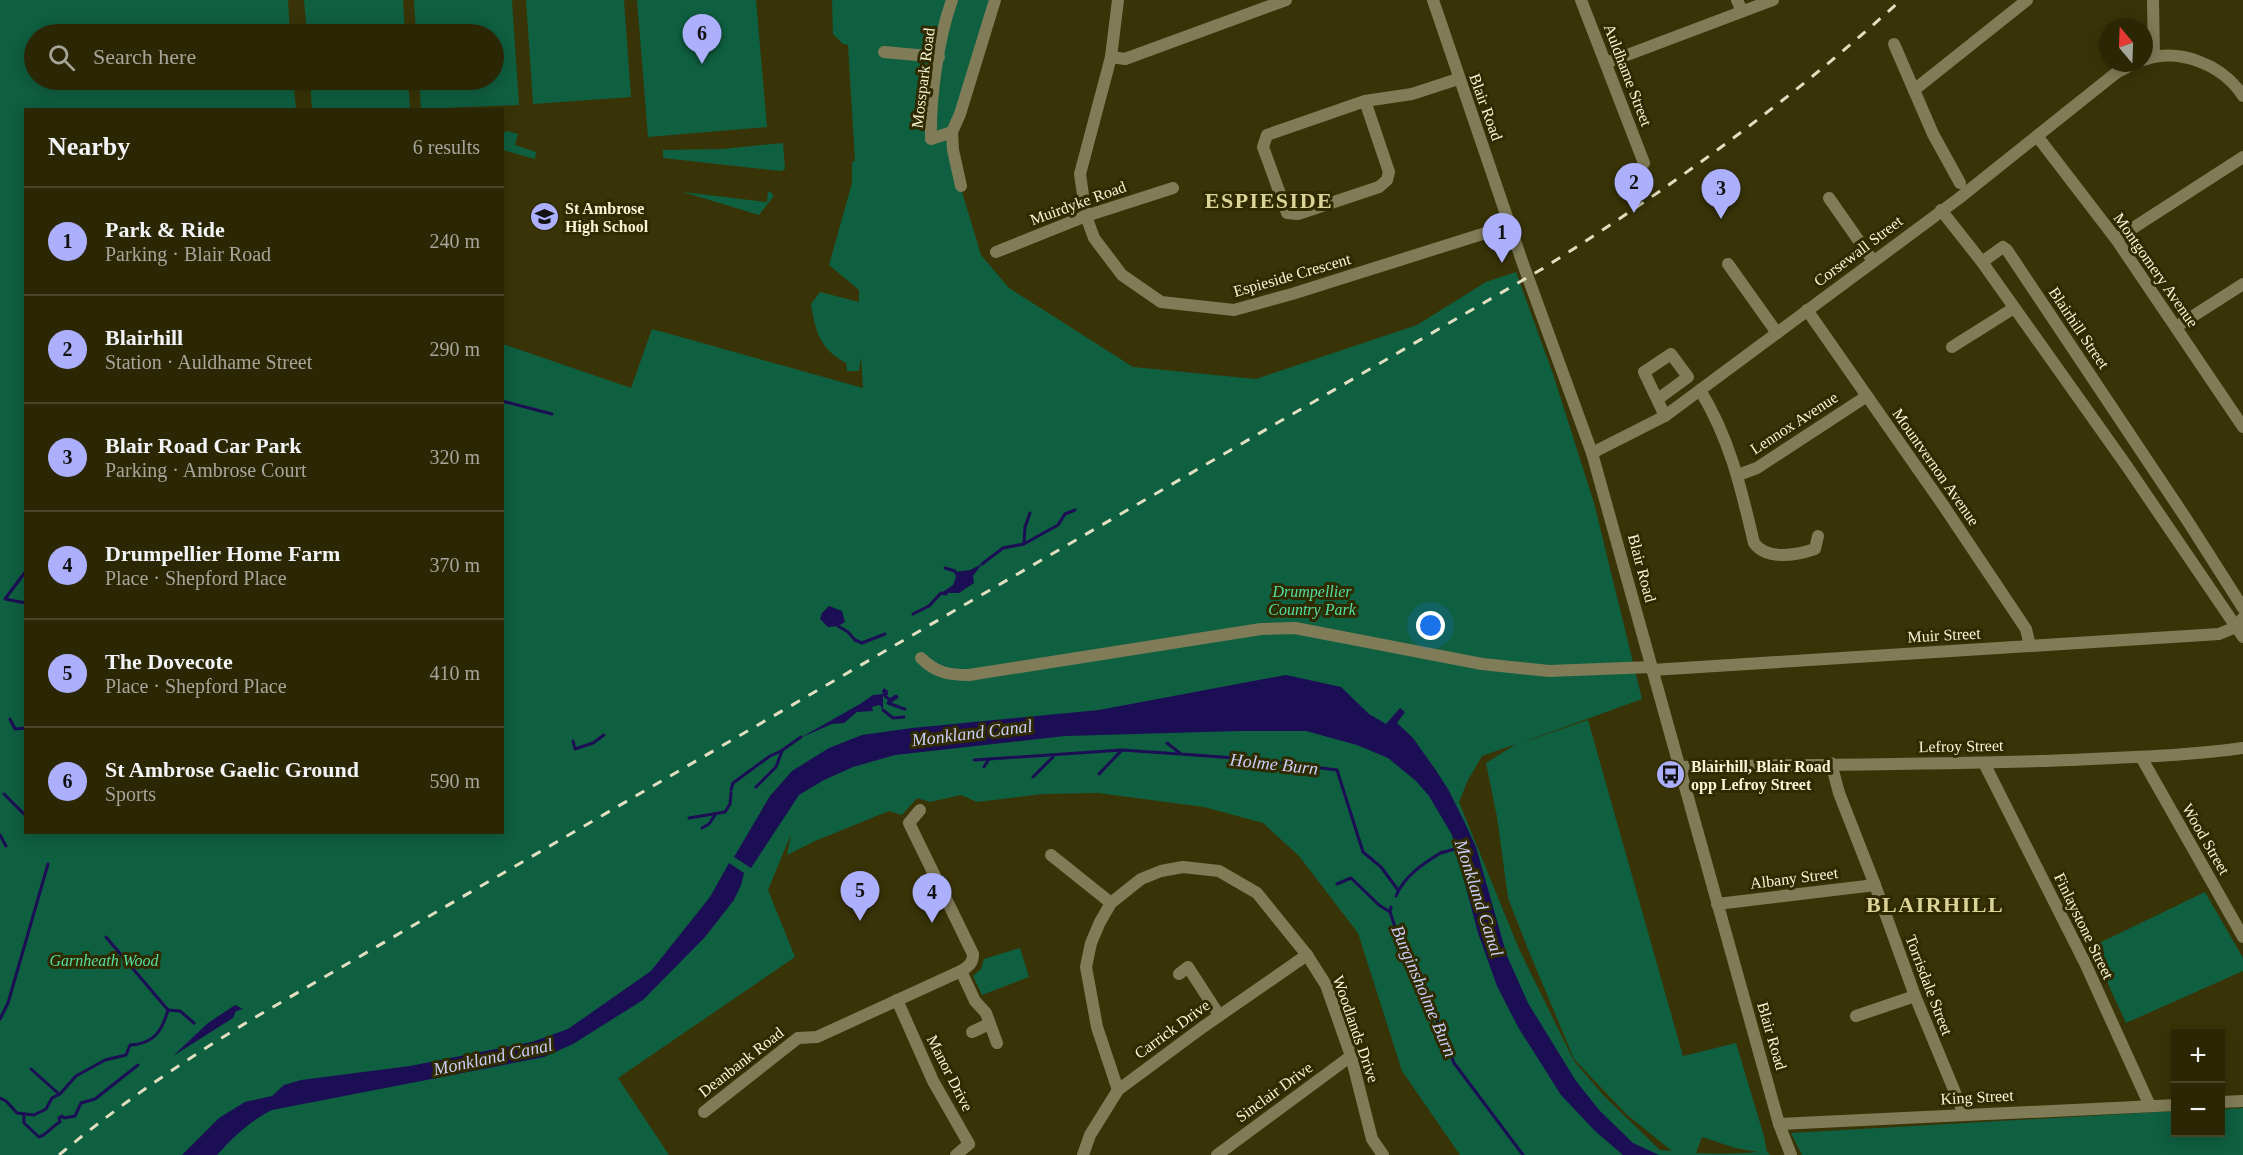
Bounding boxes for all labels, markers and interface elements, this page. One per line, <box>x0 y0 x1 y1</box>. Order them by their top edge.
pin: 6 <box>682 14 722 64</box>
north arrow <box>2099 18 2153 72</box>
street label: Auldhame Street <box>1601 22 1655 129</box>
search box <box>24 24 504 90</box>
street label: Mosspark Road <box>908 27 939 129</box>
icon: search <box>45 41 78 74</box>
text: Search here <box>93 44 196 69</box>
street label: Blair Road <box>1466 71 1506 143</box>
text: Nearby <box>48 132 130 161</box>
text: 6 results <box>413 136 480 158</box>
pin: 2 <box>1614 164 1654 213</box>
pin: 3 <box>1702 170 1740 219</box>
street label: Muirdyke Road <box>1028 178 1129 229</box>
district label: ESPIESIDE <box>1205 188 1333 213</box>
place label: St Ambrose High School <box>565 200 649 236</box>
school or university icon: St Ambrose High School <box>528 201 560 233</box>
street label: Montgomery Avenue <box>2109 210 2202 331</box>
street label: Corsewall Street <box>1810 212 1906 290</box>
pin: 1 <box>1482 214 1522 263</box>
text: Park & Ride <box>105 217 225 242</box>
text: 1 <box>63 230 73 252</box>
text: 240 m <box>429 230 480 252</box>
text: Parking · Blair Road <box>105 243 271 265</box>
street label: Espieside Crescent <box>1231 250 1353 301</box>
street label: Blairhill Street <box>2045 284 2113 372</box>
text: Blairhill <box>105 325 183 350</box>
text: 2 <box>63 338 73 360</box>
text: 290 m <box>429 338 480 360</box>
text: Station · Auldhame Street <box>105 351 312 373</box>
street label: Lennox Avenue <box>1747 388 1841 458</box>
street label: Mountvernon Avenue <box>1889 405 1983 529</box>
text: Blair Road Car Park <box>105 433 302 458</box>
text: 3 <box>63 446 73 468</box>
text: 320 m <box>429 446 480 468</box>
text: Parking · Ambrose Court <box>105 459 307 481</box>
street label: Blair Road <box>1625 532 1659 604</box>
text: Drumpellier Home Farm <box>105 541 340 566</box>
text: 4 <box>63 554 73 576</box>
text: 370 m <box>429 554 480 576</box>
text: Place · Shepford Place <box>105 567 287 589</box>
park label: Drumpellier Country Park <box>1268 583 1357 619</box>
your location <box>1416 611 1445 640</box>
street label: Muir Street <box>1907 625 1982 645</box>
text: The Dovecote <box>105 649 233 674</box>
text: 5 <box>63 662 73 684</box>
text: 410 m <box>429 662 480 684</box>
text: Place · Shepford Place <box>105 675 287 697</box>
water label: Monkland Canal <box>909 716 1034 750</box>
street label: Lefroy Street <box>1918 737 2004 756</box>
water label: Holme Burn <box>1228 749 1319 779</box>
text: St Ambrose Gaelic Ground <box>105 757 359 782</box>
place label: Blairhill, Blair Road opp Lefroy Street <box>1691 758 1831 794</box>
bus stop icon: Blairhill, Blair Road opp Lefroy Street <box>1654 759 1686 791</box>
text: 6 <box>63 770 73 792</box>
text: 590 m <box>429 770 480 792</box>
text: Sports <box>105 783 156 805</box>
street label: Wood Street <box>2179 800 2233 878</box>
water label: Monkland Canal <box>1450 836 1507 959</box>
street label: Albany Street <box>1749 864 1840 893</box>
street label: Finlaystone Street <box>2050 870 2117 983</box>
pin: 5 <box>840 872 880 921</box>
pin: 4 <box>912 874 952 923</box>
district label: BLAIRHILL <box>1866 892 2004 917</box>
water label: Burginsholme Burn <box>1387 922 1461 1060</box>
street label: Torrisdale Street <box>1902 932 1956 1038</box>
park label: Garnheath Wood <box>49 952 160 969</box>
street label: Woodlands Drive <box>1330 973 1382 1085</box>
street label: Carrick Drive <box>1131 996 1213 1062</box>
street label: Blair Road <box>1754 1000 1790 1072</box>
street label: Deanbank Road <box>695 1024 787 1100</box>
map controls <box>2171 1029 2225 1137</box>
button: + <box>2171 1029 2225 1083</box>
street label: Manor Drive <box>924 1032 976 1114</box>
water label: Monkland Canal <box>431 1035 555 1080</box>
street label: Sinclair Drive <box>1233 1059 1315 1125</box>
button: − <box>2171 1083 2225 1137</box>
street label: King Street <box>1940 1087 2015 1108</box>

